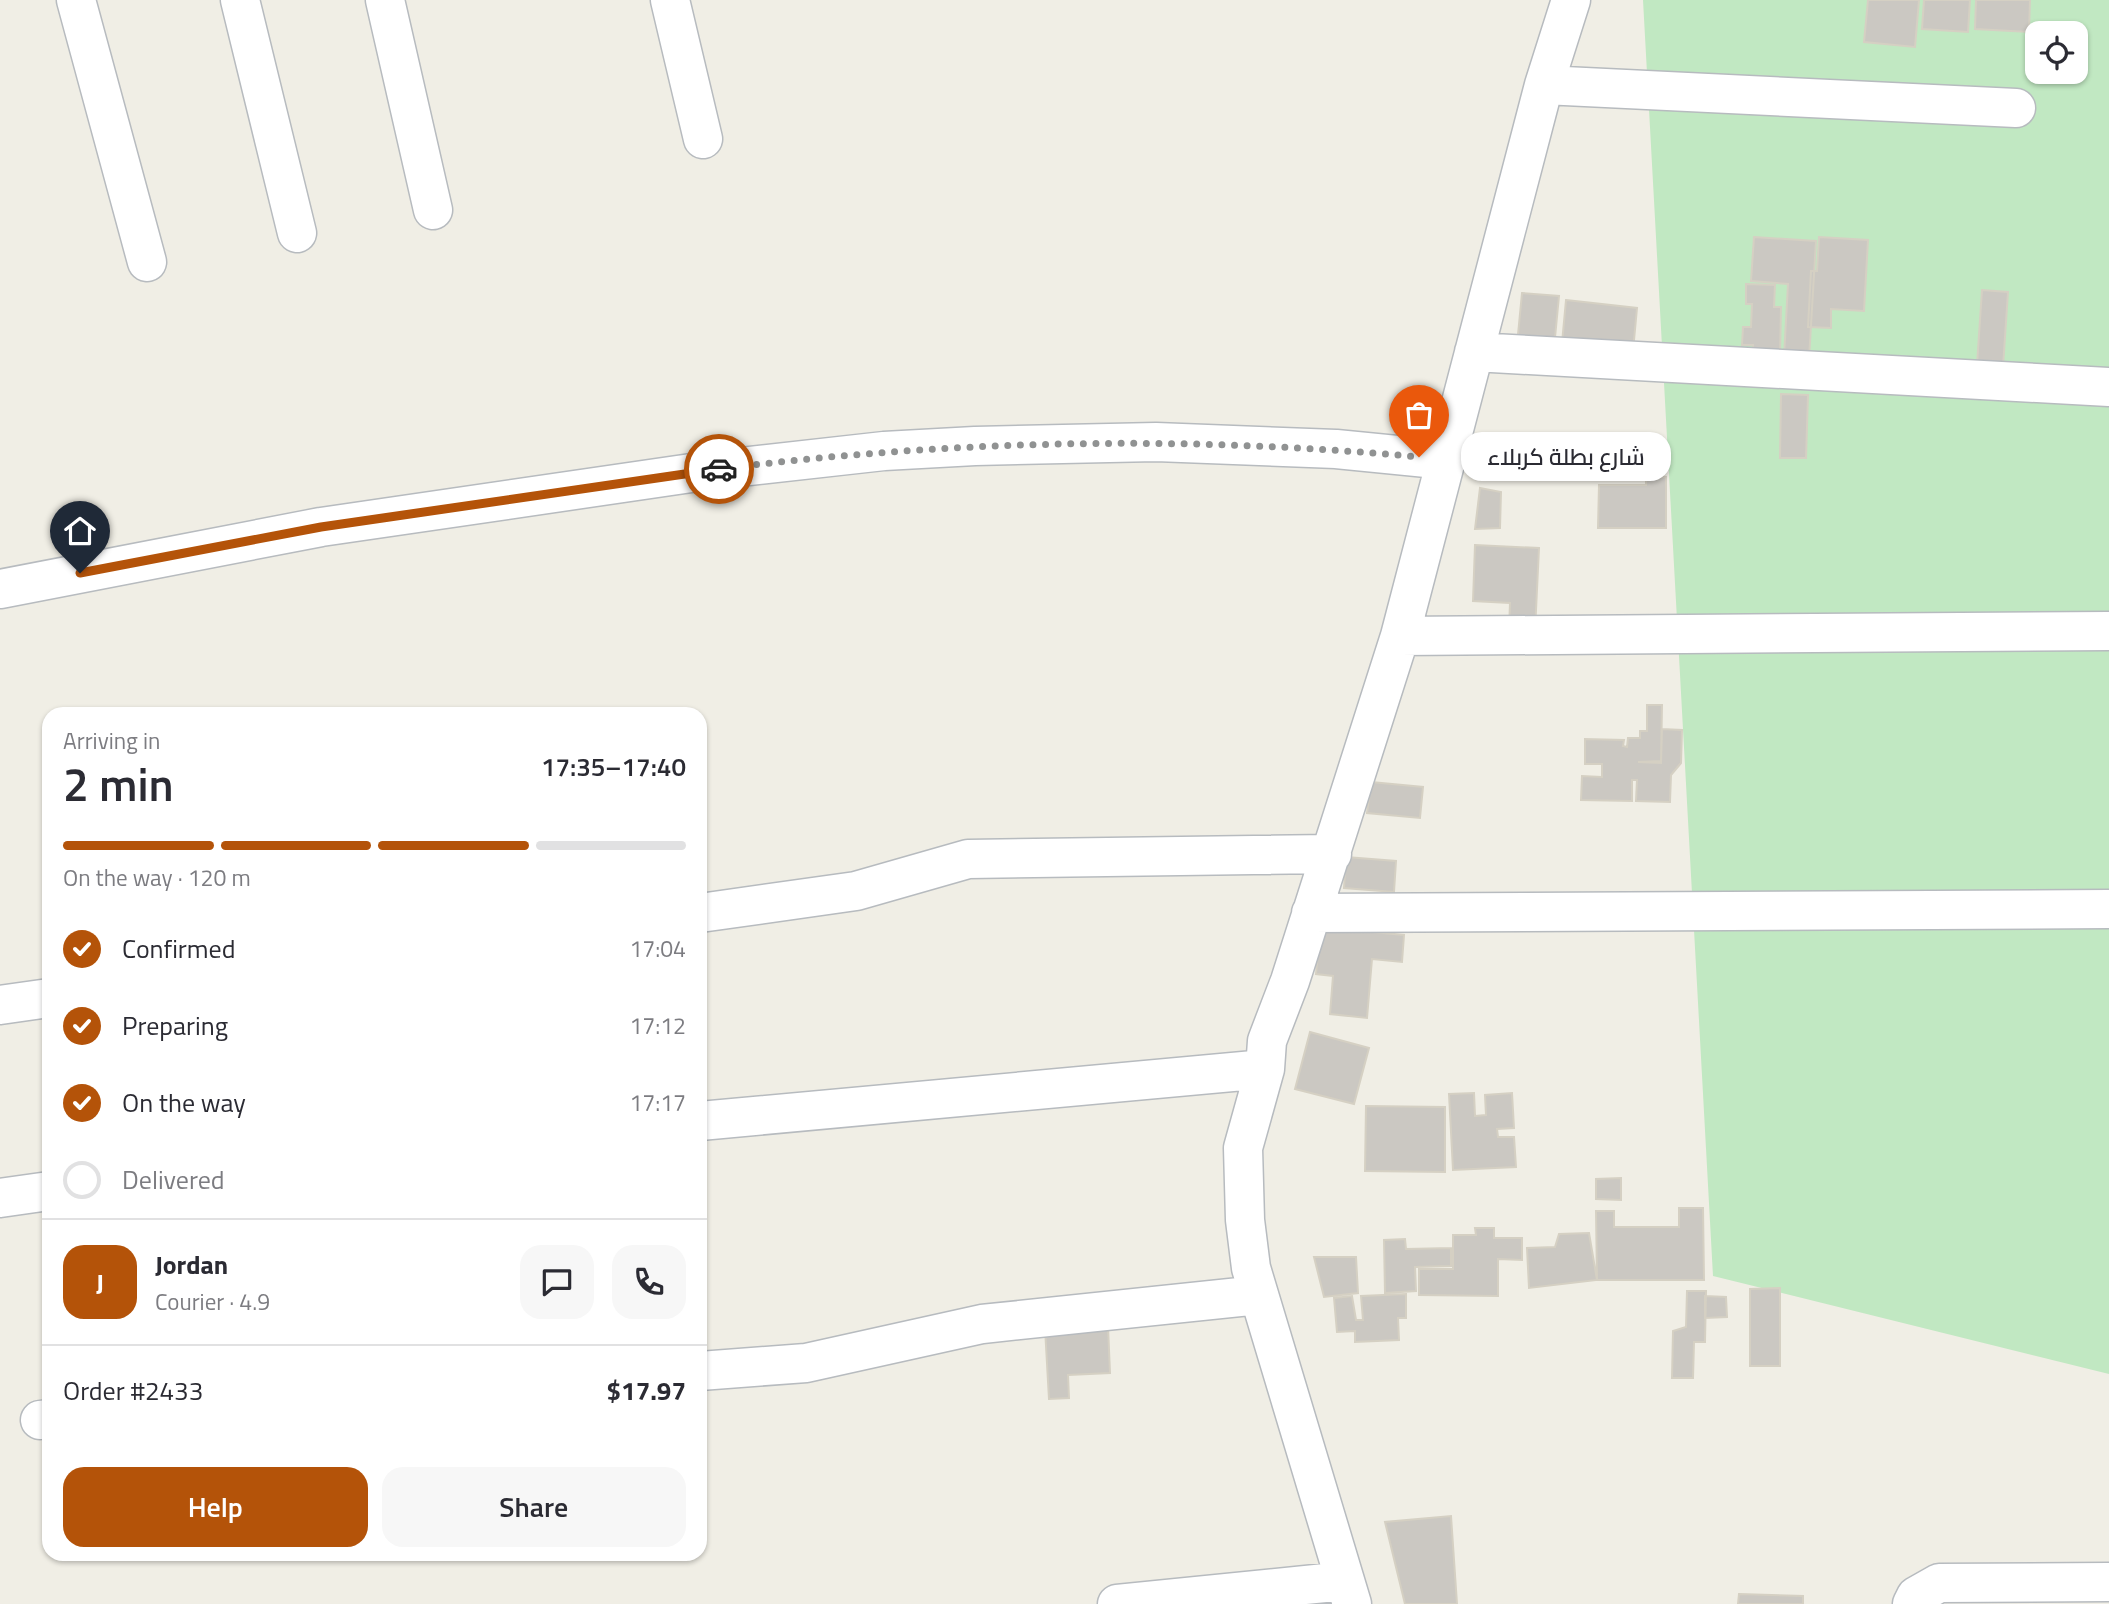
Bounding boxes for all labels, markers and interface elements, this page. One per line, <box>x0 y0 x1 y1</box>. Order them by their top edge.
map controls <box>2025 21 2088 84</box>
button: locate <box>2025 21 2088 84</box>
pin <box>1389 385 1449 457</box>
icon: bag <box>1400 396 1438 434</box>
callout: شارع بطلة كربلاء <box>1461 433 1671 482</box>
courier <box>684 434 754 504</box>
text: شارع بطلة كربلاء <box>1487 439 1645 474</box>
icon: car <box>700 450 738 488</box>
pin <box>50 501 110 573</box>
icon: home <box>61 512 99 550</box>
text: Arriving in <box>63 723 160 758</box>
text: 17:35–17:40 <box>541 747 686 786</box>
text: 2 min <box>63 749 174 819</box>
text: On the way · 120 m <box>63 860 251 895</box>
text: Confirmed <box>122 929 236 968</box>
icon: check <box>63 930 101 968</box>
text: 17:04 <box>629 931 686 966</box>
text: Preparing <box>122 1006 228 1045</box>
icon: check <box>63 1007 101 1045</box>
text: 17:12 <box>629 1008 686 1043</box>
text: On the way <box>122 1083 246 1122</box>
icon: check <box>63 1084 101 1122</box>
text: 17:17 <box>629 1085 686 1120</box>
text: Delivered <box>122 1160 225 1199</box>
text: Jordan <box>155 1245 228 1284</box>
button: chat <box>520 1245 594 1319</box>
button: phone <box>612 1245 686 1319</box>
text: J <box>96 1263 104 1302</box>
text: Courier · 4.9 <box>155 1284 270 1319</box>
text: Order #2433 <box>63 1371 203 1410</box>
text: $17.97 <box>607 1371 686 1410</box>
button: Help <box>63 1467 368 1547</box>
button: Share <box>382 1467 686 1547</box>

